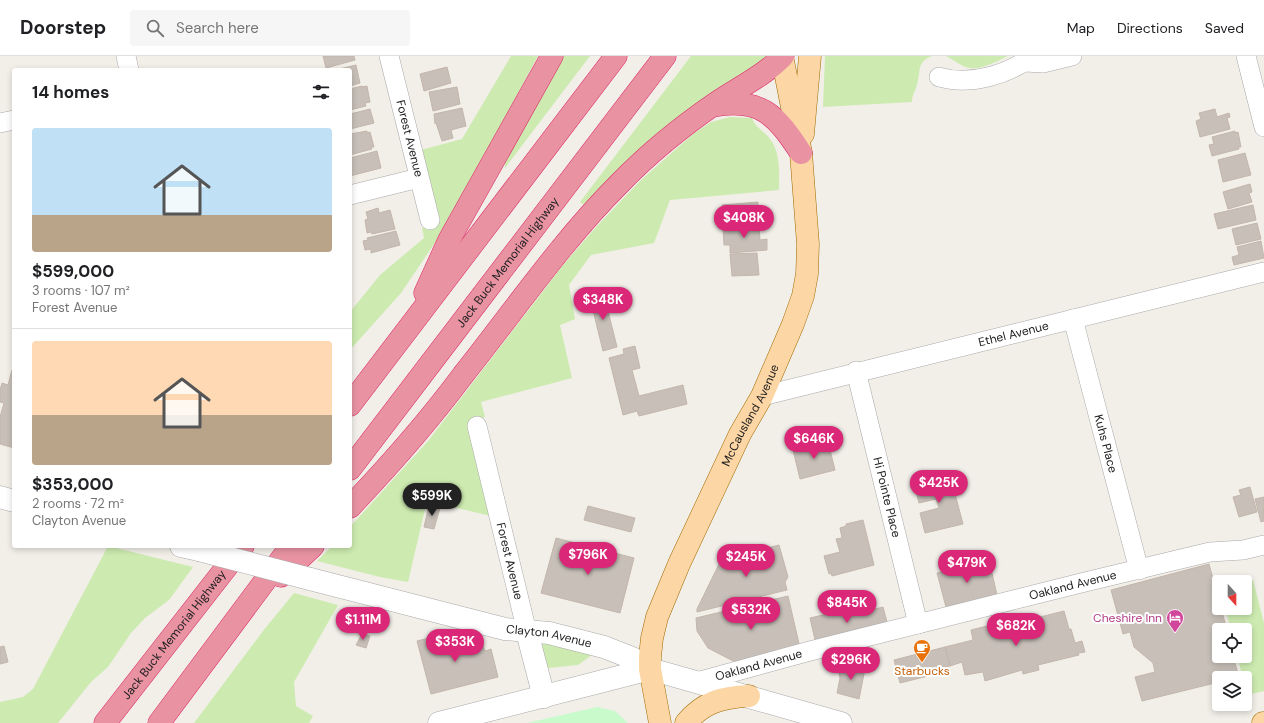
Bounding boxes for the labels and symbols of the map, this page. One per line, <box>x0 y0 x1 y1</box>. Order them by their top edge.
street label: Forest Avenue <box>392 98 427 179</box>
street label: Jack Buck Memorial Highway <box>453 193 563 331</box>
pin: $408K <box>716 205 772 239</box>
pin: $348K <box>575 287 631 321</box>
street label: Ethel Avenue <box>977 317 1050 350</box>
street label: McCausland Avenue <box>718 362 783 469</box>
street label: Kuhs Place <box>1090 413 1121 475</box>
pin: $646K <box>786 426 842 460</box>
street label: Hi Pointe Place <box>869 455 905 539</box>
pin: $425K <box>911 470 967 504</box>
pin: $599K <box>404 483 460 517</box>
street label: Forest Avenue <box>493 521 527 601</box>
pin: $796K <box>560 542 616 576</box>
pin: $245K <box>718 544 774 578</box>
pin: $479K <box>939 550 995 584</box>
street label: Jack Buck Memorial Highway <box>118 566 230 703</box>
street label: Oakland Avenue <box>1027 567 1118 604</box>
north arrow <box>1212 575 1252 615</box>
pin: $845K <box>819 590 875 624</box>
pin: $532K <box>723 597 779 631</box>
pin: $1.11M <box>330 607 396 641</box>
hotel icon: Cheshire Inn <box>1165 608 1185 633</box>
place label: Cheshire Inn <box>1093 610 1162 626</box>
pin: $682K <box>988 613 1044 647</box>
street label: Clayton Avenue <box>505 621 594 652</box>
pin: $353K <box>427 629 483 663</box>
cafe icon: Starbucks <box>912 638 932 663</box>
street label: Oakland Avenue <box>713 645 804 685</box>
pin: $296K <box>823 647 879 681</box>
place label: Starbucks <box>894 663 950 679</box>

